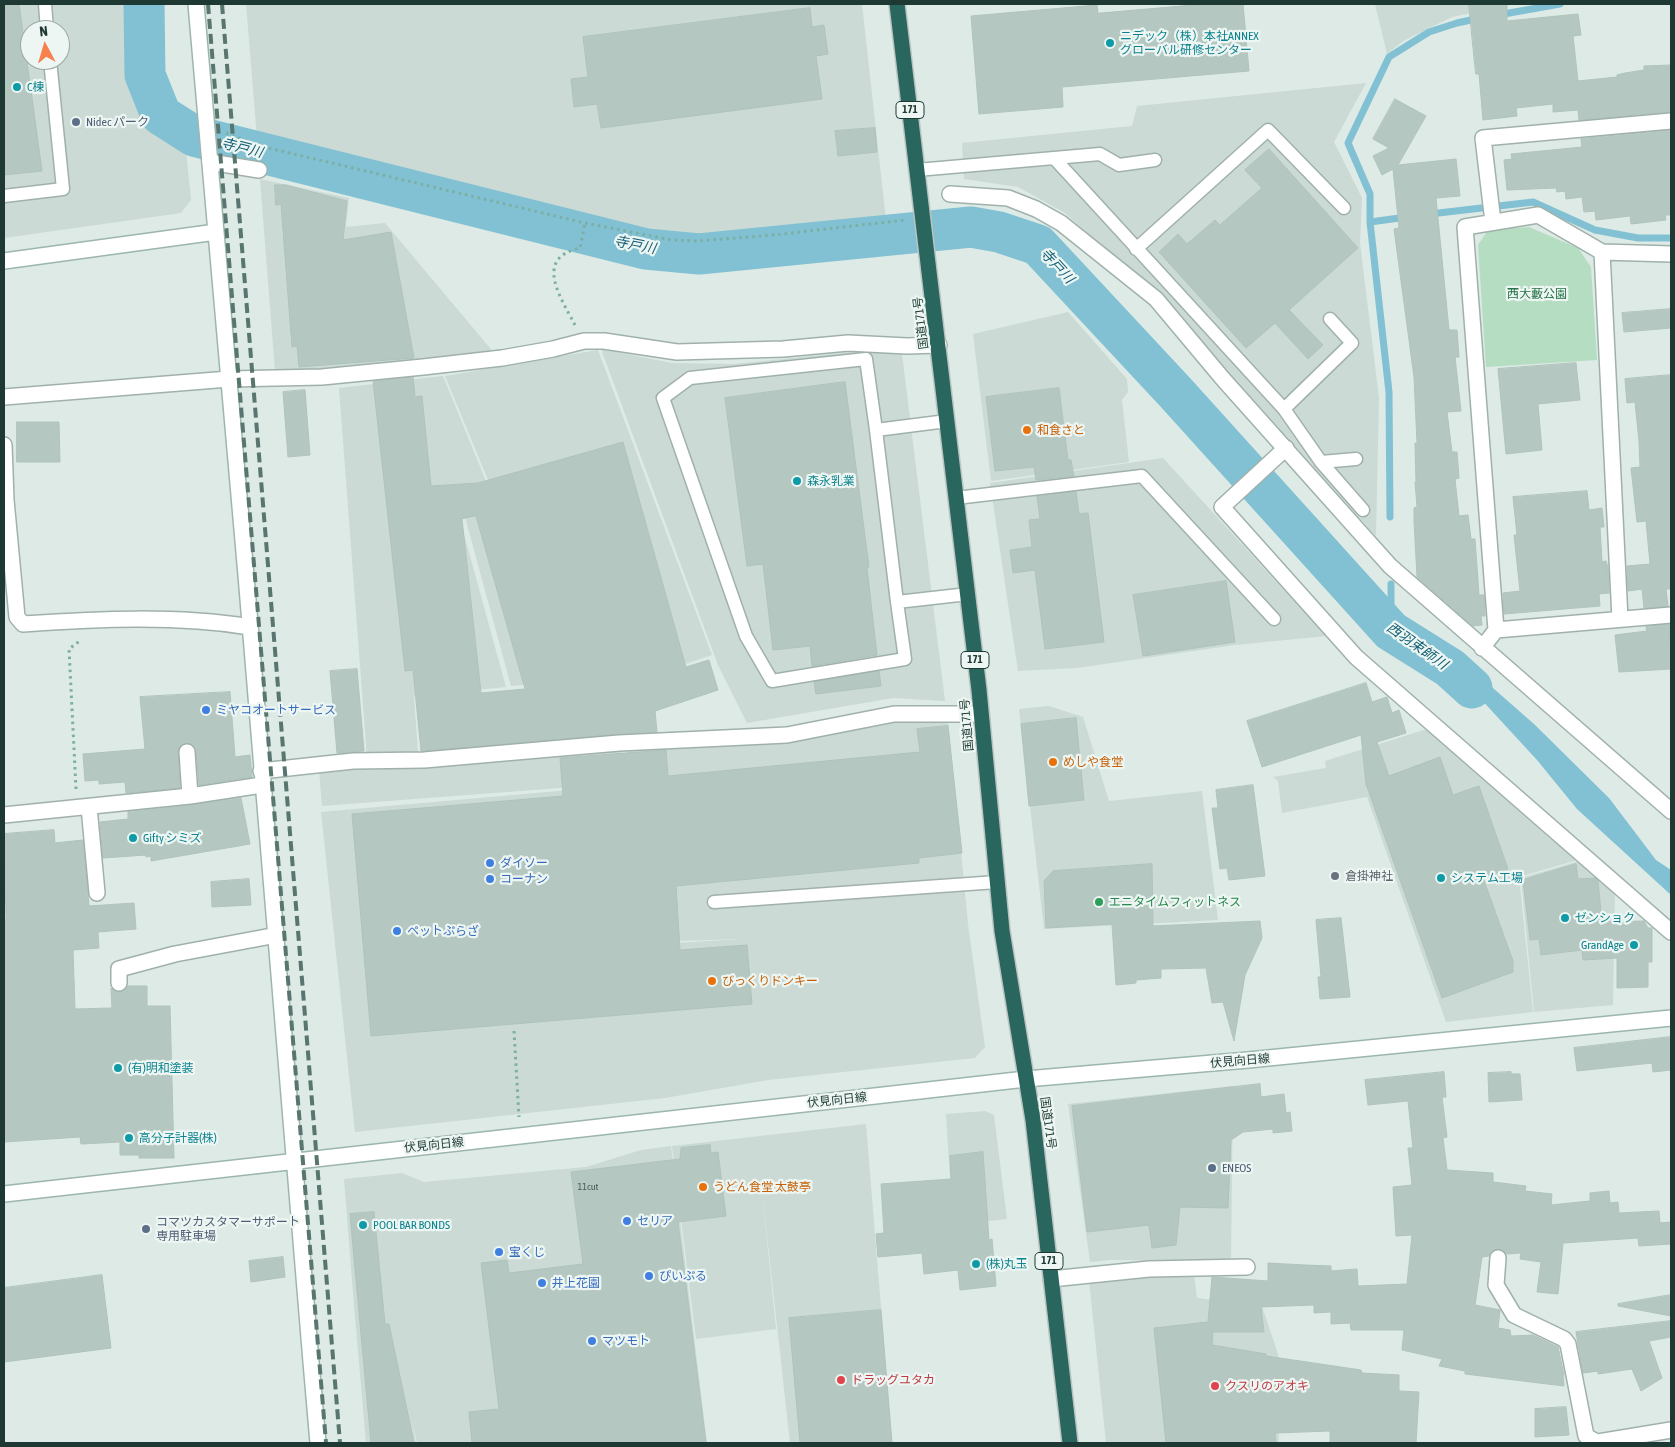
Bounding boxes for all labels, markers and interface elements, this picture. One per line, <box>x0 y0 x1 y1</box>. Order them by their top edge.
north arrow <box>20 20 70 70</box>
text: N <box>39 23 48 39</box>
place label: ニデック（株）本社ANNEX グローバル研修センター <box>1120 29 1259 57</box>
marker: ニデック（株）本社ANNEX グローバル研修センター <box>1104 37 1116 49</box>
place label: C棟 <box>27 80 44 94</box>
marker: C棟 <box>11 81 23 93</box>
road number: 171 <box>896 102 924 118</box>
place label: Nidec パーク <box>86 115 149 129</box>
marker: Nidec パーク <box>70 116 82 128</box>
water label: 寺戸川 <box>220 135 264 161</box>
water label: 寺戸川 <box>613 233 657 257</box>
water label: 寺戸川 <box>1037 245 1077 287</box>
park label: 西大藪公園 <box>1507 287 1567 301</box>
street label: 国道171号 <box>911 296 931 350</box>
place label: 和食さと <box>1037 423 1085 437</box>
marker: 和食さと <box>1021 424 1033 436</box>
place label: 森永乳業 <box>807 474 855 488</box>
marker: 森永乳業 <box>791 475 803 487</box>
water label: 西羽束師川 <box>1384 619 1450 673</box>
road number: 171 <box>961 652 989 668</box>
street label: 国道171号 <box>958 698 976 752</box>
place label: ミヤコオートサービス <box>216 703 336 717</box>
marker: ミヤコオートサービス <box>200 704 212 716</box>
place label: めしや食堂 <box>1063 755 1123 769</box>
marker: めしや食堂 <box>1047 756 1059 768</box>
place label: Gifty シミズ <box>143 831 201 845</box>
marker: Gifty シミズ <box>127 832 139 844</box>
place label: ダイソー <box>500 856 548 870</box>
marker: ダイソー <box>484 857 496 869</box>
place label: 倉掛神社 <box>1345 869 1393 883</box>
marker: 倉掛神社 <box>1329 870 1341 882</box>
place label: システム工場 <box>1451 871 1523 885</box>
place label: コーナン <box>500 872 548 886</box>
marker: システム工場 <box>1435 872 1447 884</box>
marker: コーナン <box>484 873 496 885</box>
place label: エニタイムフィットネス <box>1109 895 1241 909</box>
marker: エニタイムフィットネス <box>1093 896 1105 908</box>
place label: ゼンショク <box>1575 911 1635 925</box>
marker: ゼンショク <box>1559 912 1571 924</box>
place label: ペットぷらざ <box>407 924 479 938</box>
marker: ペットぷらざ <box>391 925 403 937</box>
place label: GrandAge <box>1581 938 1624 952</box>
marker: GrandAge <box>1628 939 1640 951</box>
place label: びっくりドンキー <box>722 974 818 988</box>
marker: びっくりドンキー <box>706 975 718 987</box>
street label: 伏見向日線 <box>1209 1051 1271 1071</box>
place label: (有)明和塗装 <box>128 1061 194 1075</box>
marker: (有)明和塗装 <box>112 1062 124 1074</box>
street label: 伏見向日線 <box>806 1090 868 1110</box>
street label: 国道171号 <box>1037 1096 1059 1150</box>
place label: 高分子計器(株) <box>139 1131 217 1145</box>
marker: 高分子計器(株) <box>123 1132 135 1144</box>
street label: 伏見向日線 <box>403 1135 465 1155</box>
place label: ENEOS <box>1222 1161 1251 1175</box>
marker: ENEOS <box>1206 1162 1218 1174</box>
place label: うどん食堂 太鼓亭 <box>713 1180 811 1194</box>
house number: 11cut <box>578 1181 598 1193</box>
marker: うどん食堂 太鼓亭 <box>697 1181 709 1193</box>
place label: セリア <box>637 1214 673 1228</box>
place label: コマツカスタマーサポート 専用駐車場 <box>156 1215 300 1243</box>
marker: セリア <box>621 1215 633 1227</box>
place label: POOL BAR BONDS <box>373 1218 450 1232</box>
marker: POOL BAR BONDS <box>357 1219 369 1231</box>
marker: コマツカスタマーサポート 専用駐車場 <box>140 1223 152 1235</box>
place label: 宝くじ <box>509 1245 545 1259</box>
marker: 宝くじ <box>493 1246 505 1258</box>
road number: 171 <box>1035 1252 1063 1270</box>
place label: (株)丸玉 <box>986 1257 1028 1271</box>
marker: (株)丸玉 <box>970 1258 982 1270</box>
place label: ぴいぷる <box>659 1269 707 1283</box>
marker: ぴいぷる <box>643 1270 655 1282</box>
place label: 井上花園 <box>552 1276 600 1290</box>
marker: 井上花園 <box>536 1277 548 1289</box>
place label: マツモト <box>602 1334 650 1348</box>
marker: マツモト <box>586 1335 598 1347</box>
place label: ドラッグユタカ <box>851 1373 935 1387</box>
marker: ドラッグユタカ <box>835 1374 847 1386</box>
place label: クスリのアオキ <box>1225 1379 1309 1393</box>
marker: クスリのアオキ <box>1209 1380 1221 1392</box>

